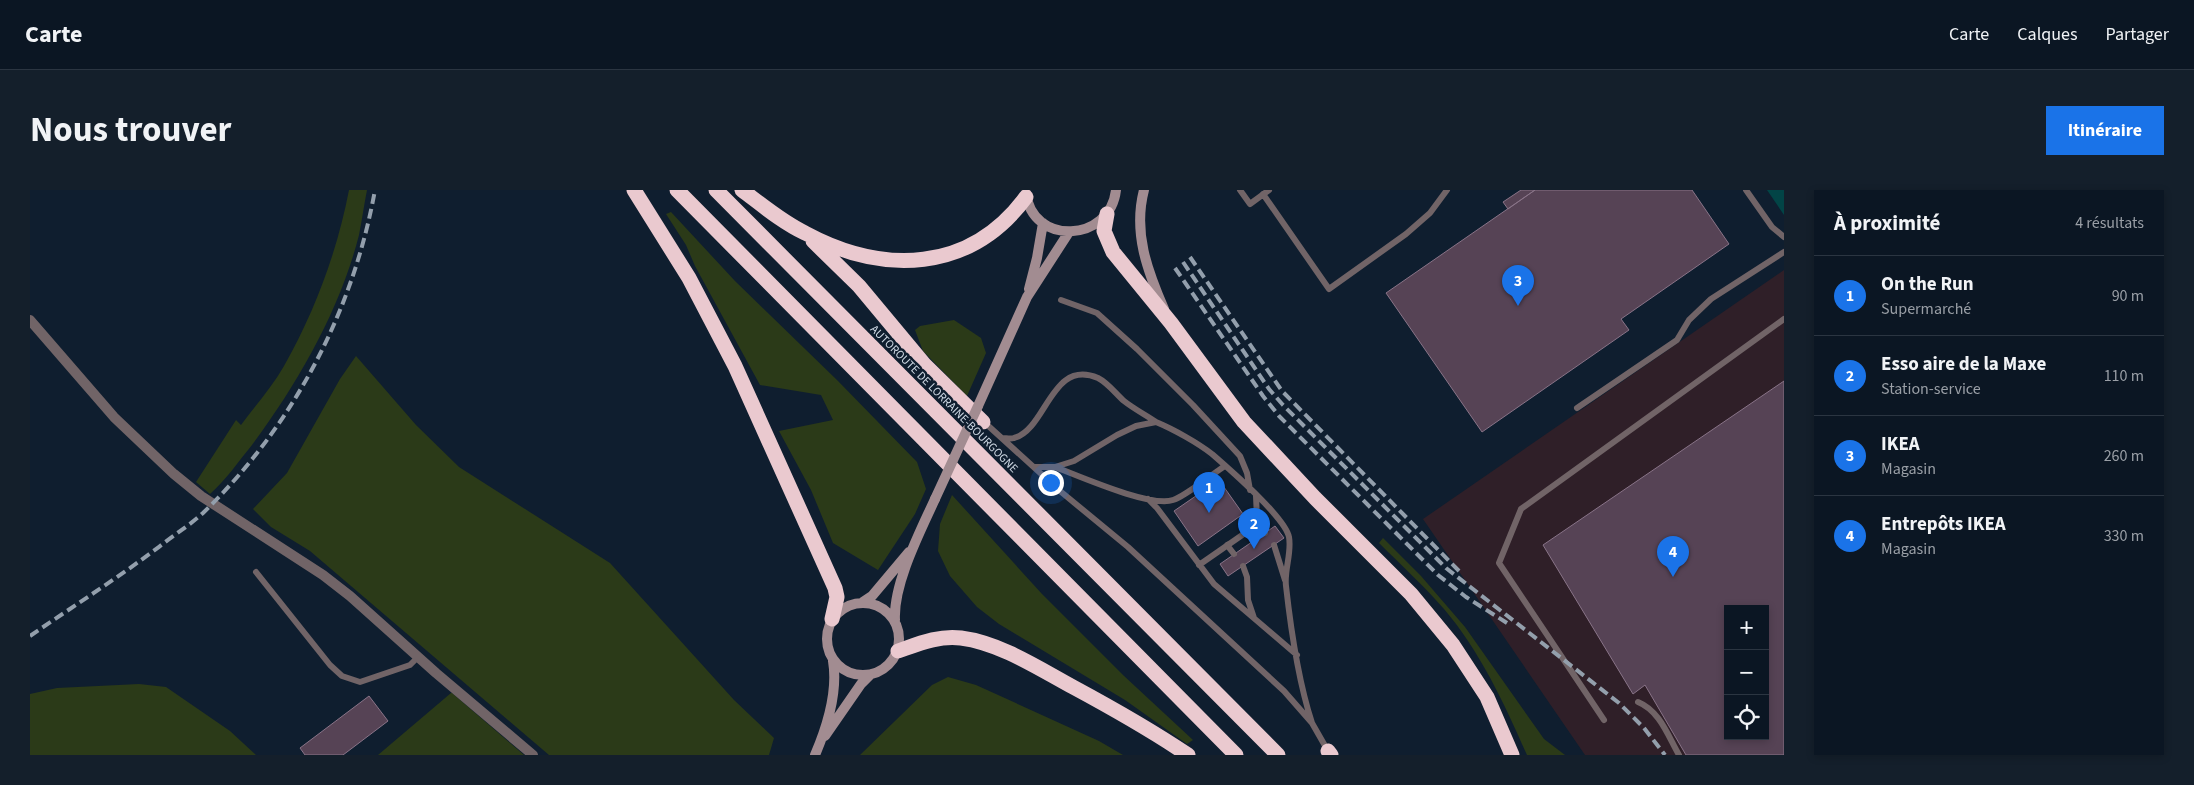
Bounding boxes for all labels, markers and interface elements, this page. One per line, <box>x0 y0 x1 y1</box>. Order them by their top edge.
text: Carte <box>25 17 82 52</box>
text: Carte <box>1949 22 1989 47</box>
text: Calques <box>2017 22 2077 47</box>
text: Partager <box>2105 22 2169 47</box>
text: Nous trouver <box>30 105 231 155</box>
button: Itinéraire <box>2046 106 2164 155</box>
text: À proximité <box>1834 208 1940 238</box>
text: 4 résultats <box>2075 212 2144 234</box>
pin: 3 <box>1502 265 1534 306</box>
text: On the Run <box>1881 271 1974 298</box>
text: 1 <box>1846 285 1854 307</box>
text: 90 m <box>2112 285 2144 307</box>
text: Supermarché <box>1881 298 1971 320</box>
street label: AUTOROUTE DE LORRAINE-BOURGOGNE <box>866 321 1022 477</box>
text: Esso aire de la Maxe <box>1881 351 2046 378</box>
text: 2 <box>1846 365 1854 387</box>
text: 110 m <box>2104 365 2144 387</box>
text: Station-service <box>1881 378 1981 400</box>
text: IKEA <box>1881 431 1920 458</box>
text: 3 <box>1846 445 1854 467</box>
text: 260 m <box>2104 445 2144 467</box>
text: Magasin <box>1881 458 1936 480</box>
your location <box>1038 470 1064 496</box>
pin: 1 <box>1193 472 1225 513</box>
pin: 2 <box>1238 508 1270 549</box>
text: Entrepôts IKEA <box>1881 511 2006 538</box>
text: 4 <box>1846 525 1854 547</box>
text: 330 m <box>2104 525 2144 547</box>
pin: 4 <box>1657 536 1689 577</box>
text: Magasin <box>1881 538 1936 560</box>
map controls <box>1724 605 1769 740</box>
button: + <box>1724 605 1769 650</box>
button: − <box>1724 650 1769 695</box>
button: locate <box>1724 695 1769 740</box>

